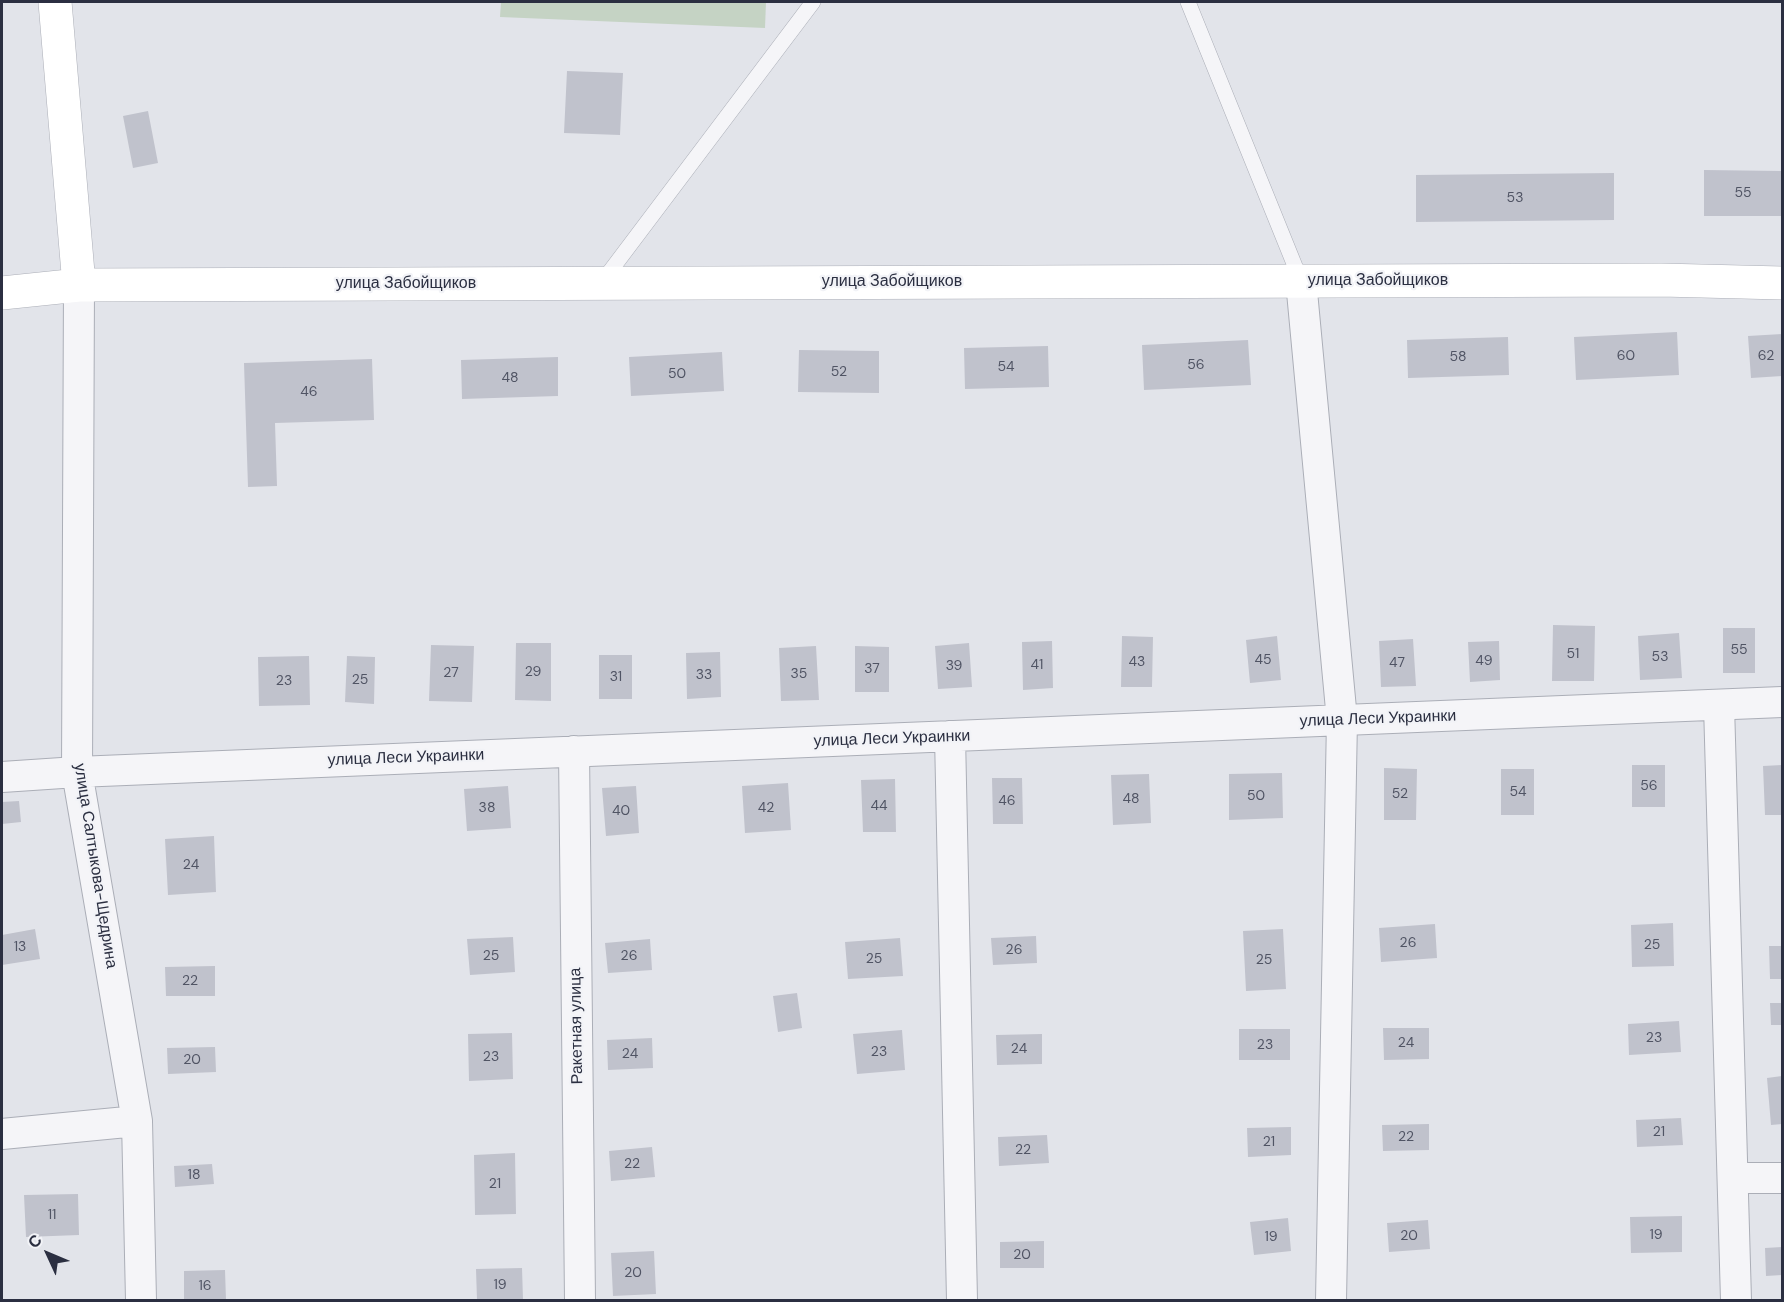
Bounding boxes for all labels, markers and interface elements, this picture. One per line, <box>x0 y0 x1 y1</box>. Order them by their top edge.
house number: 55 <box>1734 185 1752 201</box>
house number: 53 <box>1507 190 1523 206</box>
street label: улица Забойщиков <box>1308 271 1448 291</box>
street label: улица Забойщиков <box>822 272 962 292</box>
street label: улица Забойщиков <box>336 274 476 294</box>
house number: 60 <box>1617 348 1635 364</box>
house number: 62 <box>1758 348 1774 364</box>
house number: 58 <box>1449 349 1467 365</box>
house number: 56 <box>1187 357 1205 373</box>
house number: 54 <box>997 359 1015 375</box>
house number: 52 <box>831 364 847 380</box>
house number: 50 <box>668 366 686 382</box>
house number: 48 <box>501 370 519 386</box>
house number: 46 <box>300 384 318 400</box>
house number: 55 <box>1730 642 1748 658</box>
house number: 51 <box>1567 646 1579 662</box>
house number: 53 <box>1652 649 1668 665</box>
house number: 45 <box>1254 652 1272 668</box>
house number: 49 <box>1475 653 1493 669</box>
house number: 43 <box>1129 654 1145 670</box>
house number: 47 <box>1389 655 1405 671</box>
house number: 41 <box>1031 657 1043 673</box>
house number: 39 <box>946 658 962 674</box>
house number: 37 <box>864 661 880 677</box>
house number: 29 <box>525 664 541 680</box>
house number: 27 <box>443 665 459 681</box>
house number: 35 <box>791 666 807 682</box>
house number: 33 <box>696 667 712 683</box>
house number: 31 <box>610 669 622 685</box>
house number: 25 <box>352 672 368 688</box>
house number: 23 <box>276 673 292 689</box>
street label: улица Леси Украинки <box>1299 707 1457 731</box>
street label: улица Леси Украинки <box>813 727 971 751</box>
street label: улица Леси Украинки <box>327 746 485 770</box>
street label: улица Салтыкова-Щедрина <box>69 762 121 970</box>
house number: 56 <box>1640 778 1658 794</box>
house number: 54 <box>1509 784 1527 800</box>
house number: 52 <box>1392 786 1408 802</box>
house number: 50 <box>1247 788 1265 804</box>
house number: 48 <box>1122 791 1140 807</box>
house number: 46 <box>998 793 1016 809</box>
house number: 44 <box>871 798 887 814</box>
house number: 38 <box>479 800 495 816</box>
house number: 42 <box>758 800 774 816</box>
house number: 40 <box>612 803 630 819</box>
house number: 24 <box>183 857 199 873</box>
house number: 26 <box>1400 935 1416 951</box>
house number: 25 <box>1644 937 1660 953</box>
house number: 13 <box>14 939 26 955</box>
house number: 26 <box>1006 942 1022 958</box>
house number: 25 <box>483 948 499 964</box>
house number: 26 <box>621 948 637 964</box>
house number: 25 <box>866 951 882 967</box>
house number: 25 <box>1256 952 1272 968</box>
street label: Ракетная улица <box>566 968 588 1084</box>
house number: 22 <box>182 973 198 989</box>
house number: 23 <box>1646 1030 1662 1046</box>
house number: 24 <box>1398 1035 1414 1051</box>
house number: 23 <box>1257 1037 1273 1053</box>
house number: 24 <box>1011 1041 1027 1057</box>
house number: 23 <box>871 1044 887 1060</box>
house number: 24 <box>622 1046 638 1062</box>
house number: 23 <box>483 1049 499 1065</box>
house number: 20 <box>183 1052 201 1068</box>
house number: 21 <box>1653 1124 1665 1140</box>
house number: 22 <box>1398 1129 1414 1145</box>
house number: 21 <box>1263 1134 1275 1150</box>
house number: 22 <box>1015 1142 1031 1158</box>
house number: 22 <box>624 1156 640 1172</box>
house number: 18 <box>188 1167 200 1183</box>
house number: 21 <box>489 1176 501 1192</box>
house number: 11 <box>48 1207 56 1223</box>
north arrow <box>18 1224 78 1284</box>
house number: 19 <box>1649 1227 1663 1243</box>
house number: 20 <box>1400 1228 1418 1244</box>
house number: 19 <box>1264 1229 1278 1245</box>
text: С <box>23 1230 46 1253</box>
house number: 20 <box>1013 1247 1031 1263</box>
house number: 20 <box>624 1265 642 1281</box>
house number: 19 <box>493 1277 507 1293</box>
house number: 16 <box>198 1278 212 1294</box>

